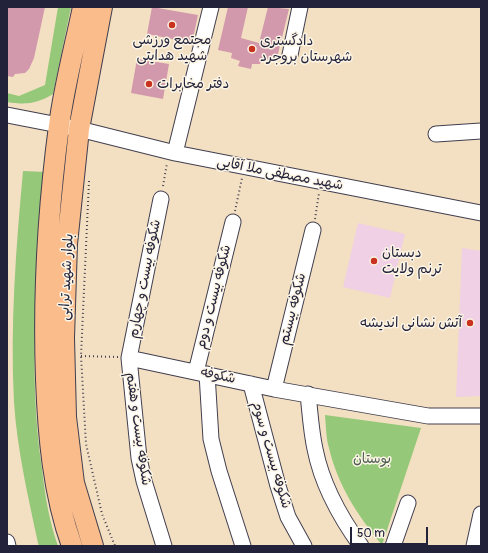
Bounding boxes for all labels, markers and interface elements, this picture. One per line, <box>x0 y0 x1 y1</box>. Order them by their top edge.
marker: مجتمع ورزشی شهید هدایتی <box>167 20 177 30</box>
place label: مجتمع ورزشی شهید هدایتی <box>133 32 211 64</box>
place label: دادگستری شهرستان بروجرد <box>260 33 352 66</box>
marker: دادگستری شهرستان بروجرد <box>247 44 257 54</box>
place label: دفتر مخابرات <box>157 76 229 92</box>
marker: دفتر مخابرات <box>144 79 154 89</box>
street label: شهید مصطفی ملا آقایی <box>215 154 345 194</box>
street label: شکوفه بیست و چهارم <box>125 218 165 340</box>
street label: بلوار شهید ترابی <box>56 233 78 321</box>
street label: شکوفه بیست و دوم <box>193 243 235 351</box>
place label: دبستان ترنم ولایت <box>382 245 442 278</box>
marker: دبستان ترنم ولایت <box>369 256 379 266</box>
street label: شکوفه بیستم <box>276 271 310 347</box>
place label: آتش نشانی اندیشه <box>360 315 462 331</box>
marker: آتش نشانی اندیشه <box>465 318 475 328</box>
street label: شکوفه <box>199 364 237 388</box>
street label: شکوفه بیست و هفتم <box>122 371 154 487</box>
street label: شکوفه بیست و سوم <box>248 399 294 511</box>
park label: بوستان <box>353 451 391 467</box>
scale bar <box>352 519 430 545</box>
text: 50 m <box>357 526 385 541</box>

